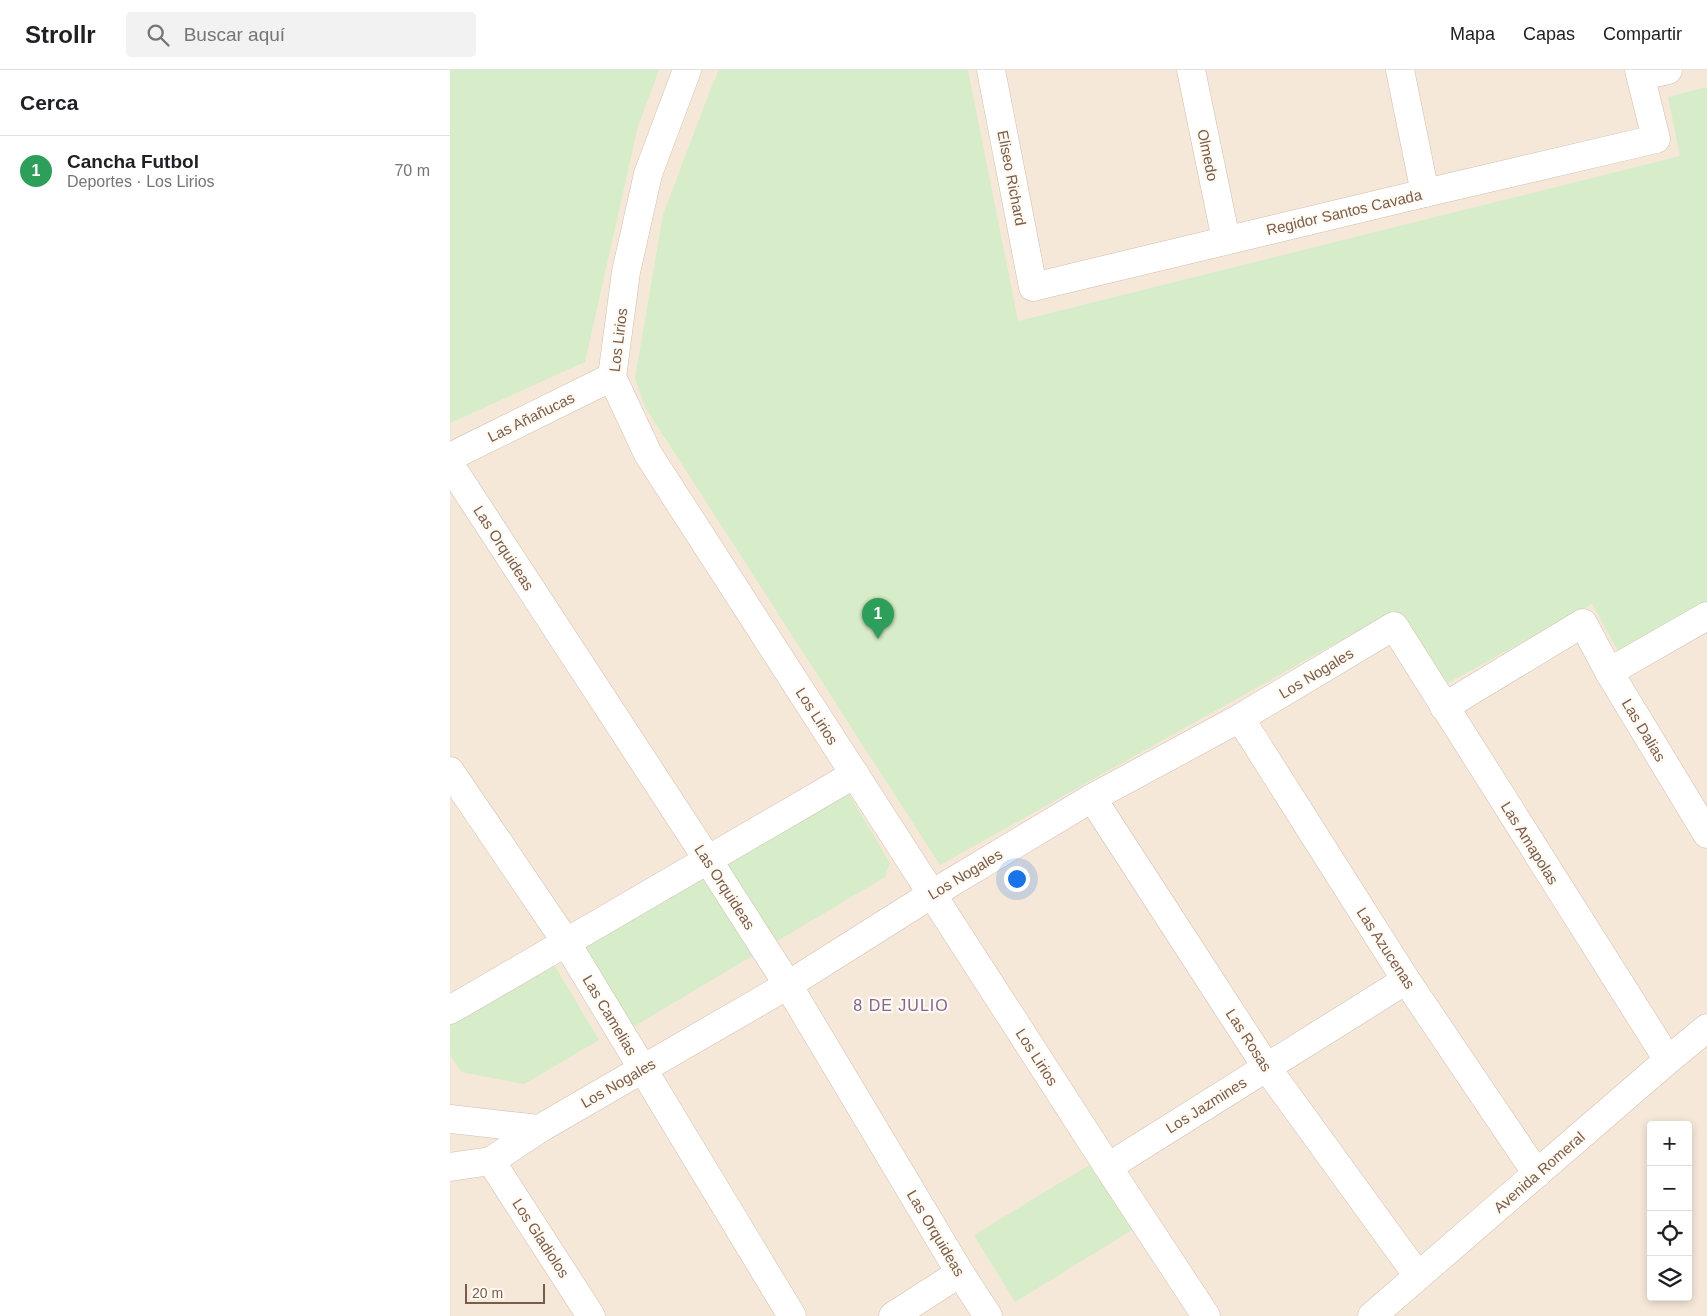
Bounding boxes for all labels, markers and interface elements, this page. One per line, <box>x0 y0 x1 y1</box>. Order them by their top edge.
search box <box>126 12 476 57</box>
text: Strollr <box>25 21 96 48</box>
icon: search <box>144 21 172 49</box>
text: Buscar aquí <box>184 24 285 45</box>
text: Mapa <box>1450 24 1495 44</box>
text: Capas <box>1523 24 1575 44</box>
text: Compartir <box>1603 24 1682 44</box>
text: Cerca <box>20 91 78 114</box>
street label: Olmedo <box>1194 128 1222 182</box>
street label: Eliseo Richard <box>994 129 1030 227</box>
text: Cancha Futbol <box>67 151 199 172</box>
text: 1 <box>32 162 40 179</box>
text: 70 m <box>394 162 430 179</box>
text: Deportes · Los Lirios <box>67 173 215 190</box>
street label: Regidor Santos Cavada <box>1264 186 1424 238</box>
street label: Los Lirios <box>606 307 630 373</box>
street label: Las Añañucas <box>485 389 577 445</box>
street label: Las Orquideas <box>470 502 538 594</box>
pin: 1 <box>862 598 894 639</box>
street label: Los Nogales <box>1276 644 1356 702</box>
street label: Los Lirios <box>792 684 842 748</box>
street label: Las Dalias <box>1619 696 1669 764</box>
street label: Las Amapolas <box>1498 799 1562 887</box>
street label: Las Orquideas <box>691 841 759 933</box>
street label: Los Nogales <box>925 845 1005 903</box>
your location <box>1004 866 1030 892</box>
street label: Las Azucenas <box>1353 904 1419 992</box>
street label: Las Camelias <box>579 972 641 1058</box>
district label: 8 DE JULIO <box>853 997 949 1014</box>
street label: Las Rosas <box>1223 1006 1275 1074</box>
street label: Los Lirios <box>1012 1025 1062 1089</box>
street label: Los Nogales <box>578 1055 658 1111</box>
street label: Los Jazmines <box>1163 1073 1249 1137</box>
map controls <box>1647 1121 1692 1301</box>
button: + <box>1647 1121 1692 1166</box>
street label: Avenida Romeral <box>1490 1128 1588 1216</box>
button: − <box>1647 1166 1692 1211</box>
street label: Las Orquideas <box>904 1187 968 1279</box>
street label: Los Gladiolos <box>509 1195 573 1281</box>
button: locate <box>1647 1211 1692 1256</box>
button: layers <box>1647 1256 1692 1301</box>
scale bar <box>465 1281 545 1304</box>
text: 20 m <box>472 1285 503 1301</box>

